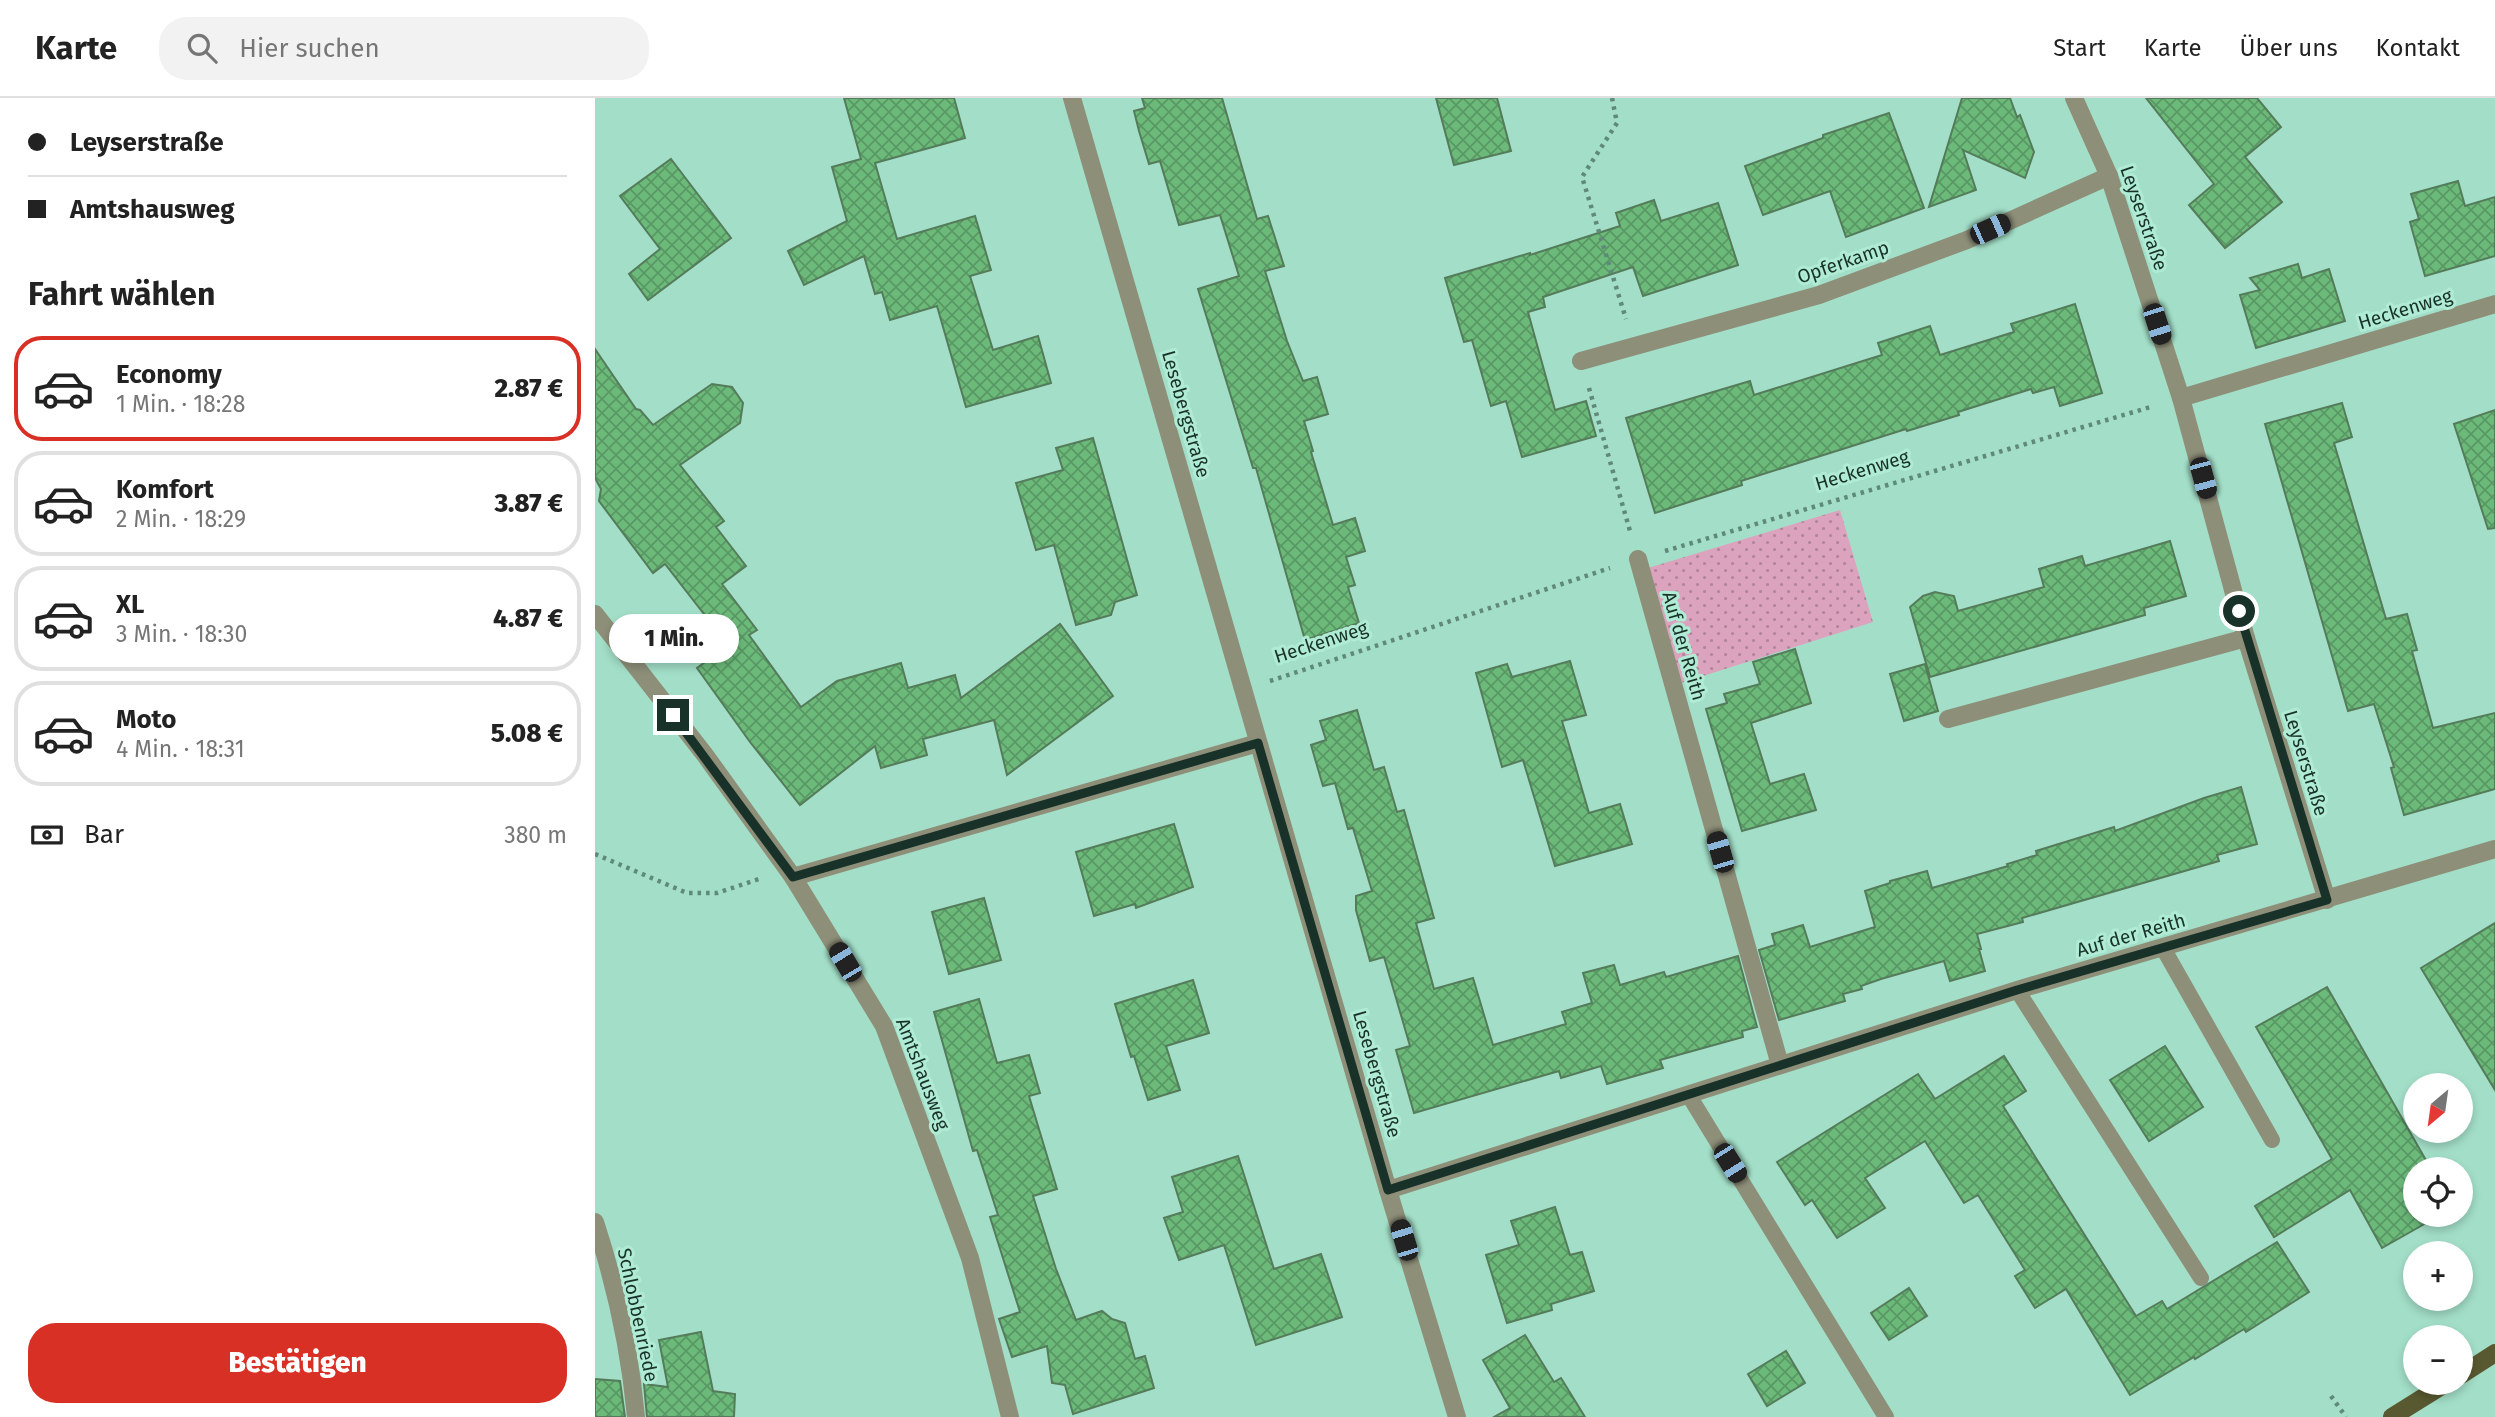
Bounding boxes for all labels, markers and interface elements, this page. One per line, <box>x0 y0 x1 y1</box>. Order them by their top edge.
search box <box>159 17 649 80</box>
text: Karte <box>35 28 117 68</box>
icon: search <box>183 29 221 67</box>
text: Hier suchen <box>239 33 380 64</box>
text: Start <box>2053 34 2106 62</box>
text: Karte <box>2144 34 2202 62</box>
text: Über uns <box>2240 34 2338 62</box>
text: Kontakt <box>2376 34 2460 62</box>
text: Leyserstraße <box>70 127 224 158</box>
street label: Leyserstraße <box>2115 163 2173 273</box>
text: Amtshausweg <box>70 194 235 225</box>
car <box>1967 211 2014 247</box>
street label: Opferkamp <box>1794 236 1892 288</box>
text: Fahrt wählen <box>28 275 215 313</box>
street label: Heckenweg <box>2355 284 2455 334</box>
car <box>2141 301 2174 347</box>
street label: Lesebergstraße <box>1157 348 1215 480</box>
icon: car <box>32 357 95 420</box>
text: Economy <box>116 359 222 390</box>
text: 2.87 € <box>494 373 563 404</box>
text: 1 Min. · 18:28 <box>116 390 245 418</box>
street label: Heckenweg <box>1812 445 1912 495</box>
car <box>2188 455 2219 501</box>
icon: car <box>32 472 95 535</box>
text: Komfort <box>116 474 214 505</box>
text: 3.87 € <box>494 488 563 519</box>
text: 2 Min. · 18:29 <box>116 505 246 533</box>
icon: car <box>32 587 95 650</box>
text: XL <box>116 589 144 620</box>
street label: Auf der Reith <box>1657 589 1711 703</box>
route start <box>2223 595 2255 627</box>
text: 4.87 € <box>493 603 563 634</box>
callout: 1 Min. <box>608 614 738 662</box>
street label: Heckenweg <box>1271 616 1371 668</box>
text: 3 Min. · 18:30 <box>116 620 247 648</box>
text: 1 Min. <box>644 624 704 652</box>
route end <box>657 699 689 731</box>
icon: car <box>32 702 95 765</box>
text: Moto <box>116 704 176 735</box>
street label: Leyserstraße <box>2279 707 2333 819</box>
text: 5.08 € <box>491 718 563 749</box>
text: 4 Min. · 18:31 <box>116 735 245 763</box>
icon: cash <box>28 816 66 854</box>
text: Bar <box>84 819 124 850</box>
text: 380 m <box>504 821 567 849</box>
car <box>1705 829 1736 875</box>
street label: Auf der Reith <box>2074 908 2188 962</box>
car <box>826 939 865 985</box>
street label: Lesebergstraße <box>1348 1008 1406 1140</box>
street label: Amtshausweg <box>891 1015 955 1133</box>
north arrow <box>2403 1073 2473 1143</box>
map controls <box>2403 1073 2473 1395</box>
car <box>1710 1140 1751 1186</box>
button: locate <box>2403 1157 2473 1227</box>
car <box>1388 1217 1421 1263</box>
button: + <box>2403 1241 2473 1311</box>
street label: Schlobbenriede <box>613 1246 663 1384</box>
button: Bestätigen <box>28 1323 567 1403</box>
button: − <box>2403 1325 2473 1395</box>

